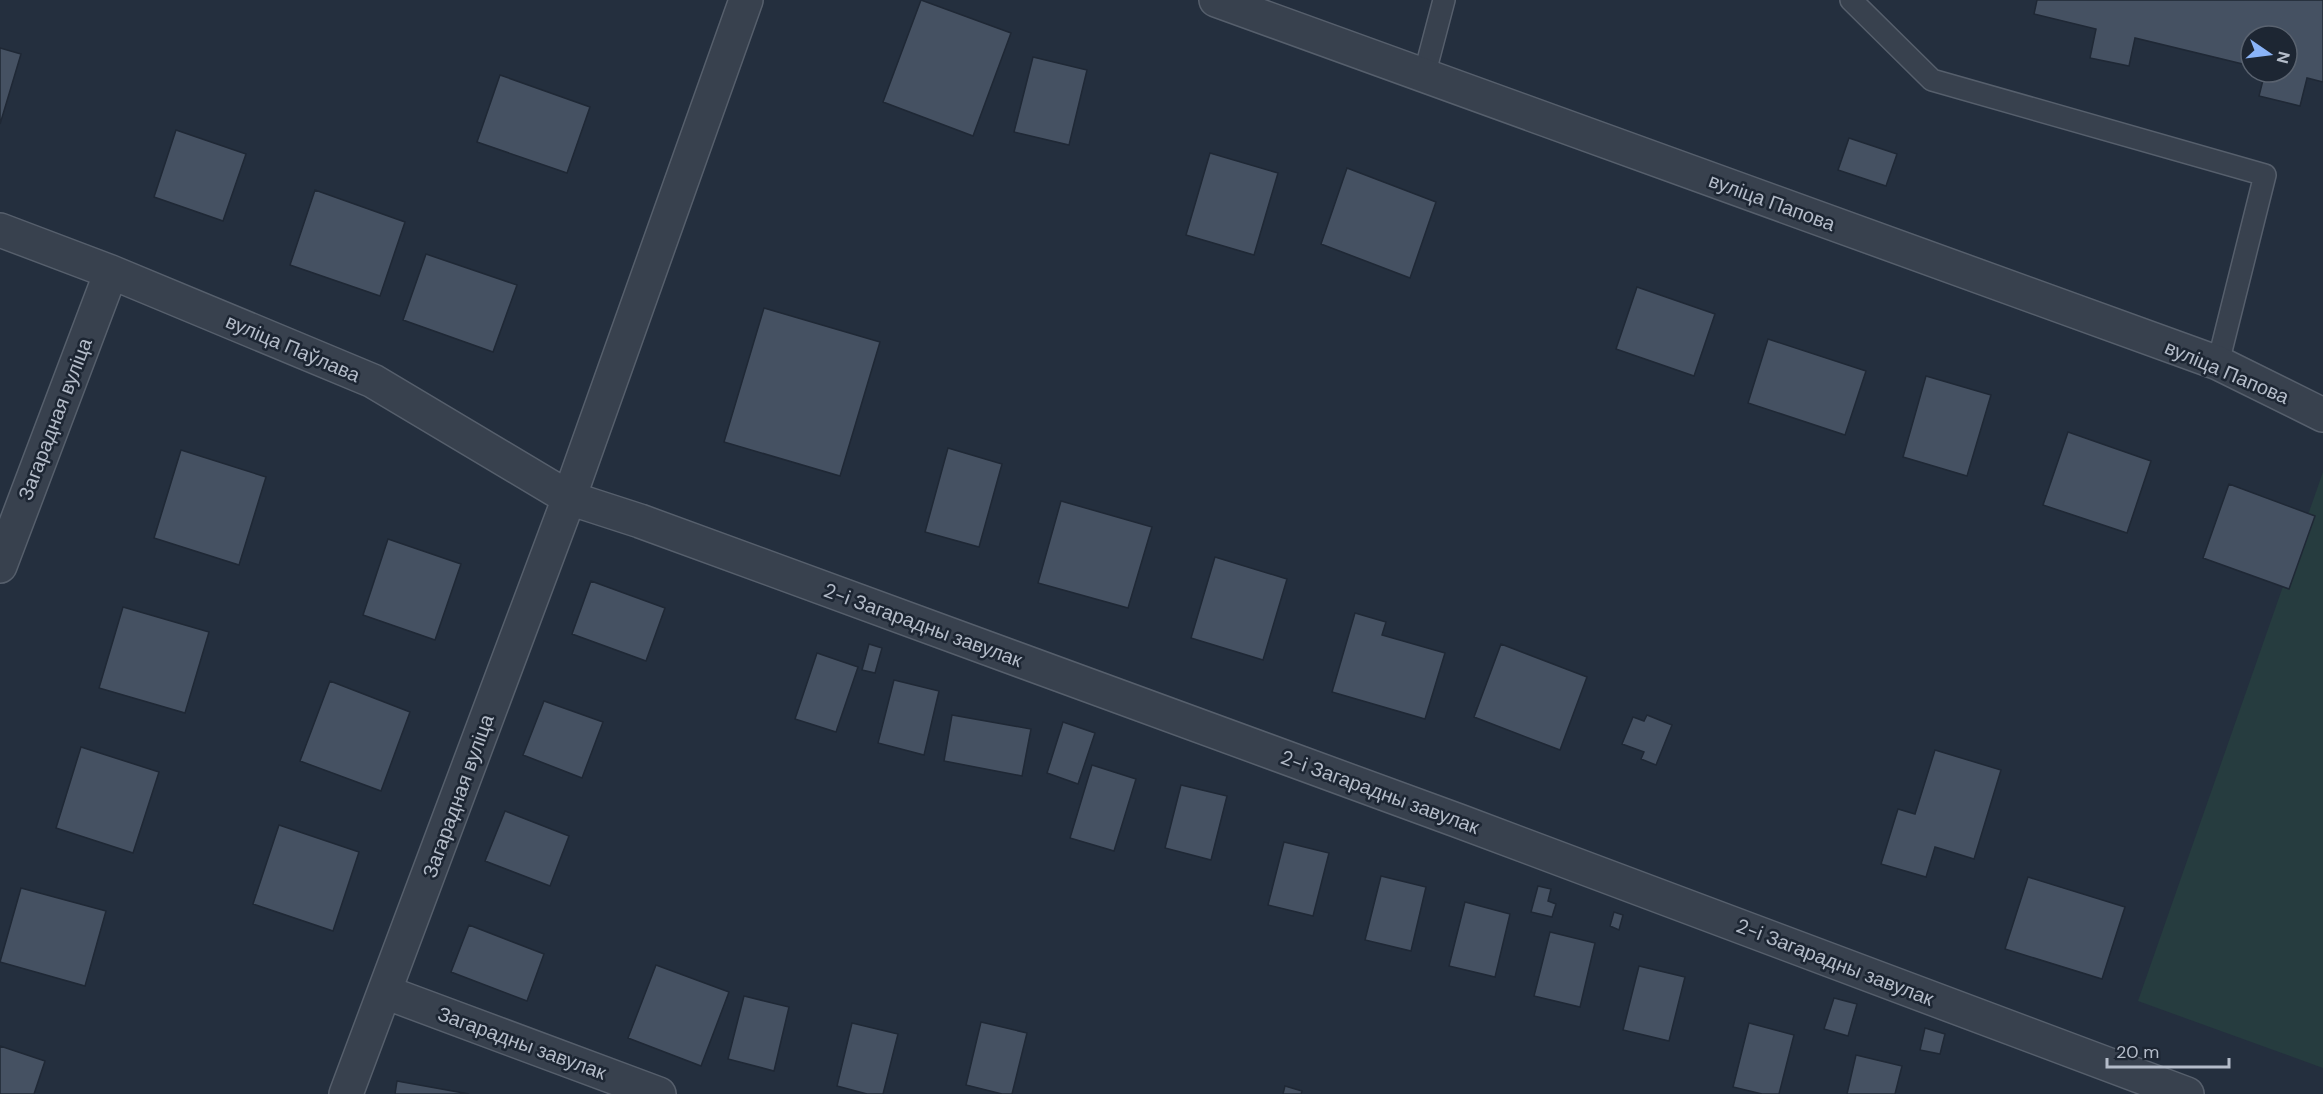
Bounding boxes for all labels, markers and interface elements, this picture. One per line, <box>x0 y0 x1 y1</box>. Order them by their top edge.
north arrow <box>2239 24 2299 84</box>
text: N <box>2271 49 2295 66</box>
street label: вуліца Папова <box>1705 167 1840 237</box>
street label: вуліца Паўлава <box>222 308 365 388</box>
street label: Загарадная вуліца <box>12 333 98 504</box>
street label: вуліца Папова <box>2161 334 2294 410</box>
street label: 2-і Загарадны завулак <box>820 577 1026 673</box>
street label: Загарадная вуліца <box>416 710 500 881</box>
street label: 2-і Загарадны завулак <box>1277 744 1483 840</box>
street label: 2-і Загарадны завулак <box>1733 912 1938 1012</box>
street label: Загарадны завулак <box>434 1000 610 1086</box>
scale bar <box>2107 1031 2228 1069</box>
text: 20 m <box>2116 1040 2159 1064</box>

